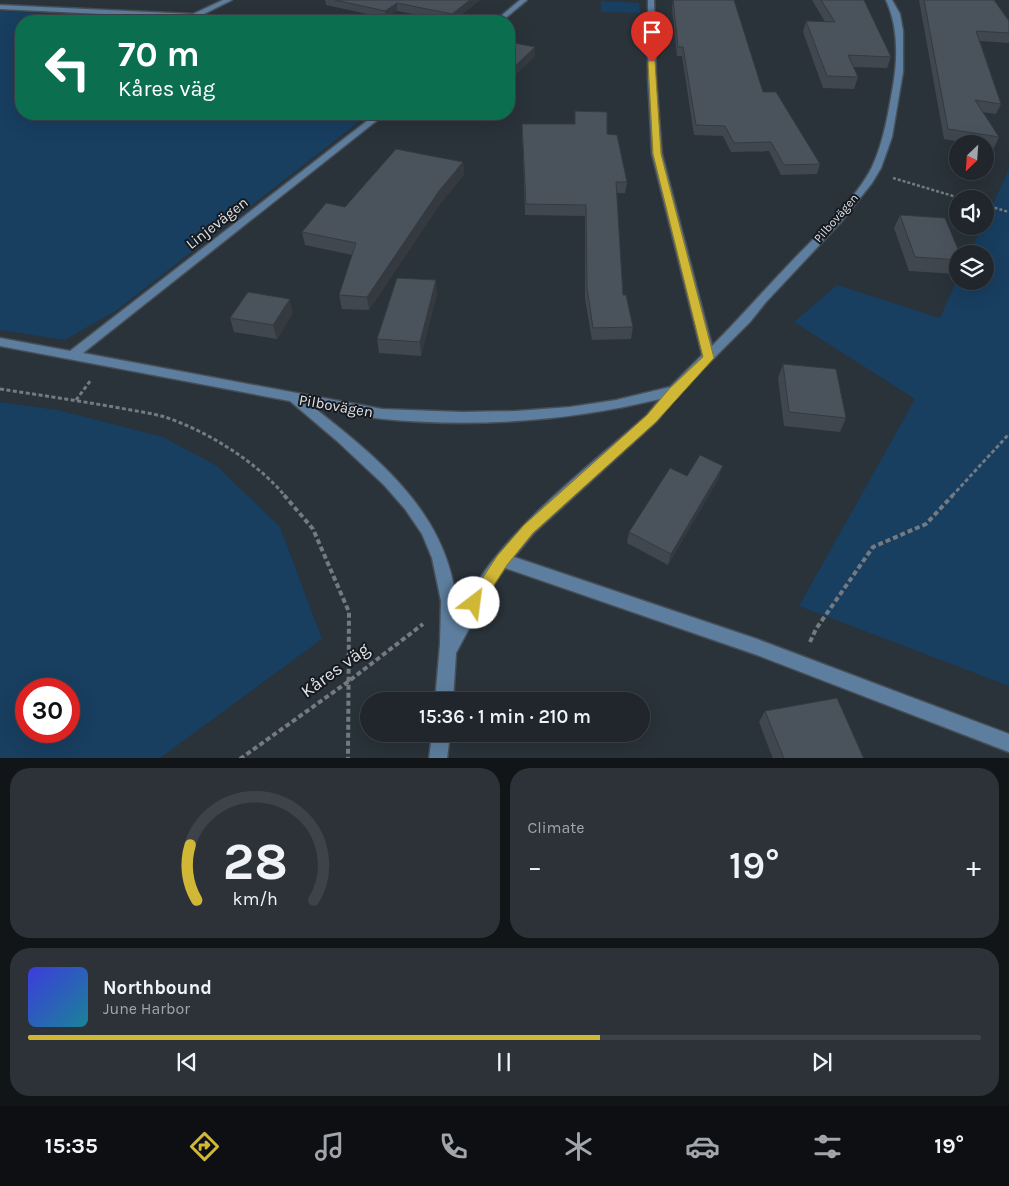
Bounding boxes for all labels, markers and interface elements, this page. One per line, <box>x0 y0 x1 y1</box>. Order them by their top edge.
pin <box>631 11 673 62</box>
icon: arrive <box>638 18 666 46</box>
text: 70 m <box>118 34 200 75</box>
icon: left <box>35 35 100 100</box>
text: Kåres väg <box>118 76 215 102</box>
north arrow <box>949 135 994 180</box>
map controls <box>949 135 994 290</box>
button: sound <box>949 190 994 235</box>
street label: Pilbovägen <box>811 191 861 245</box>
street label: Linjevägen <box>182 193 252 253</box>
button: layers <box>949 245 994 290</box>
street label: Pilbovägen <box>297 391 375 421</box>
position arrow <box>447 576 499 628</box>
street label: Kåres väg <box>296 638 374 702</box>
speed limit sign: 30 <box>15 678 80 743</box>
text: 15:36 · 1 min · 210 m <box>419 706 591 728</box>
text: Climate <box>528 818 585 837</box>
text: 28 <box>222 831 287 892</box>
text: 19° <box>729 843 779 888</box>
text: − <box>528 850 542 883</box>
text: + <box>966 850 981 883</box>
text: km/h <box>232 889 277 910</box>
text: Northbound <box>103 977 212 999</box>
text: June Harbor <box>103 999 190 1018</box>
icon: previous <box>173 1048 201 1076</box>
icon: pause <box>490 1048 518 1076</box>
icon: next <box>808 1048 836 1076</box>
icon: directions <box>187 1129 222 1164</box>
icon: music <box>312 1129 347 1164</box>
icon: phone <box>436 1129 471 1164</box>
icon: climate <box>561 1129 596 1164</box>
icon: car <box>685 1129 720 1164</box>
icon: filters <box>810 1129 845 1164</box>
text: 15:35 <box>45 1133 98 1159</box>
text: 19° <box>934 1133 964 1159</box>

